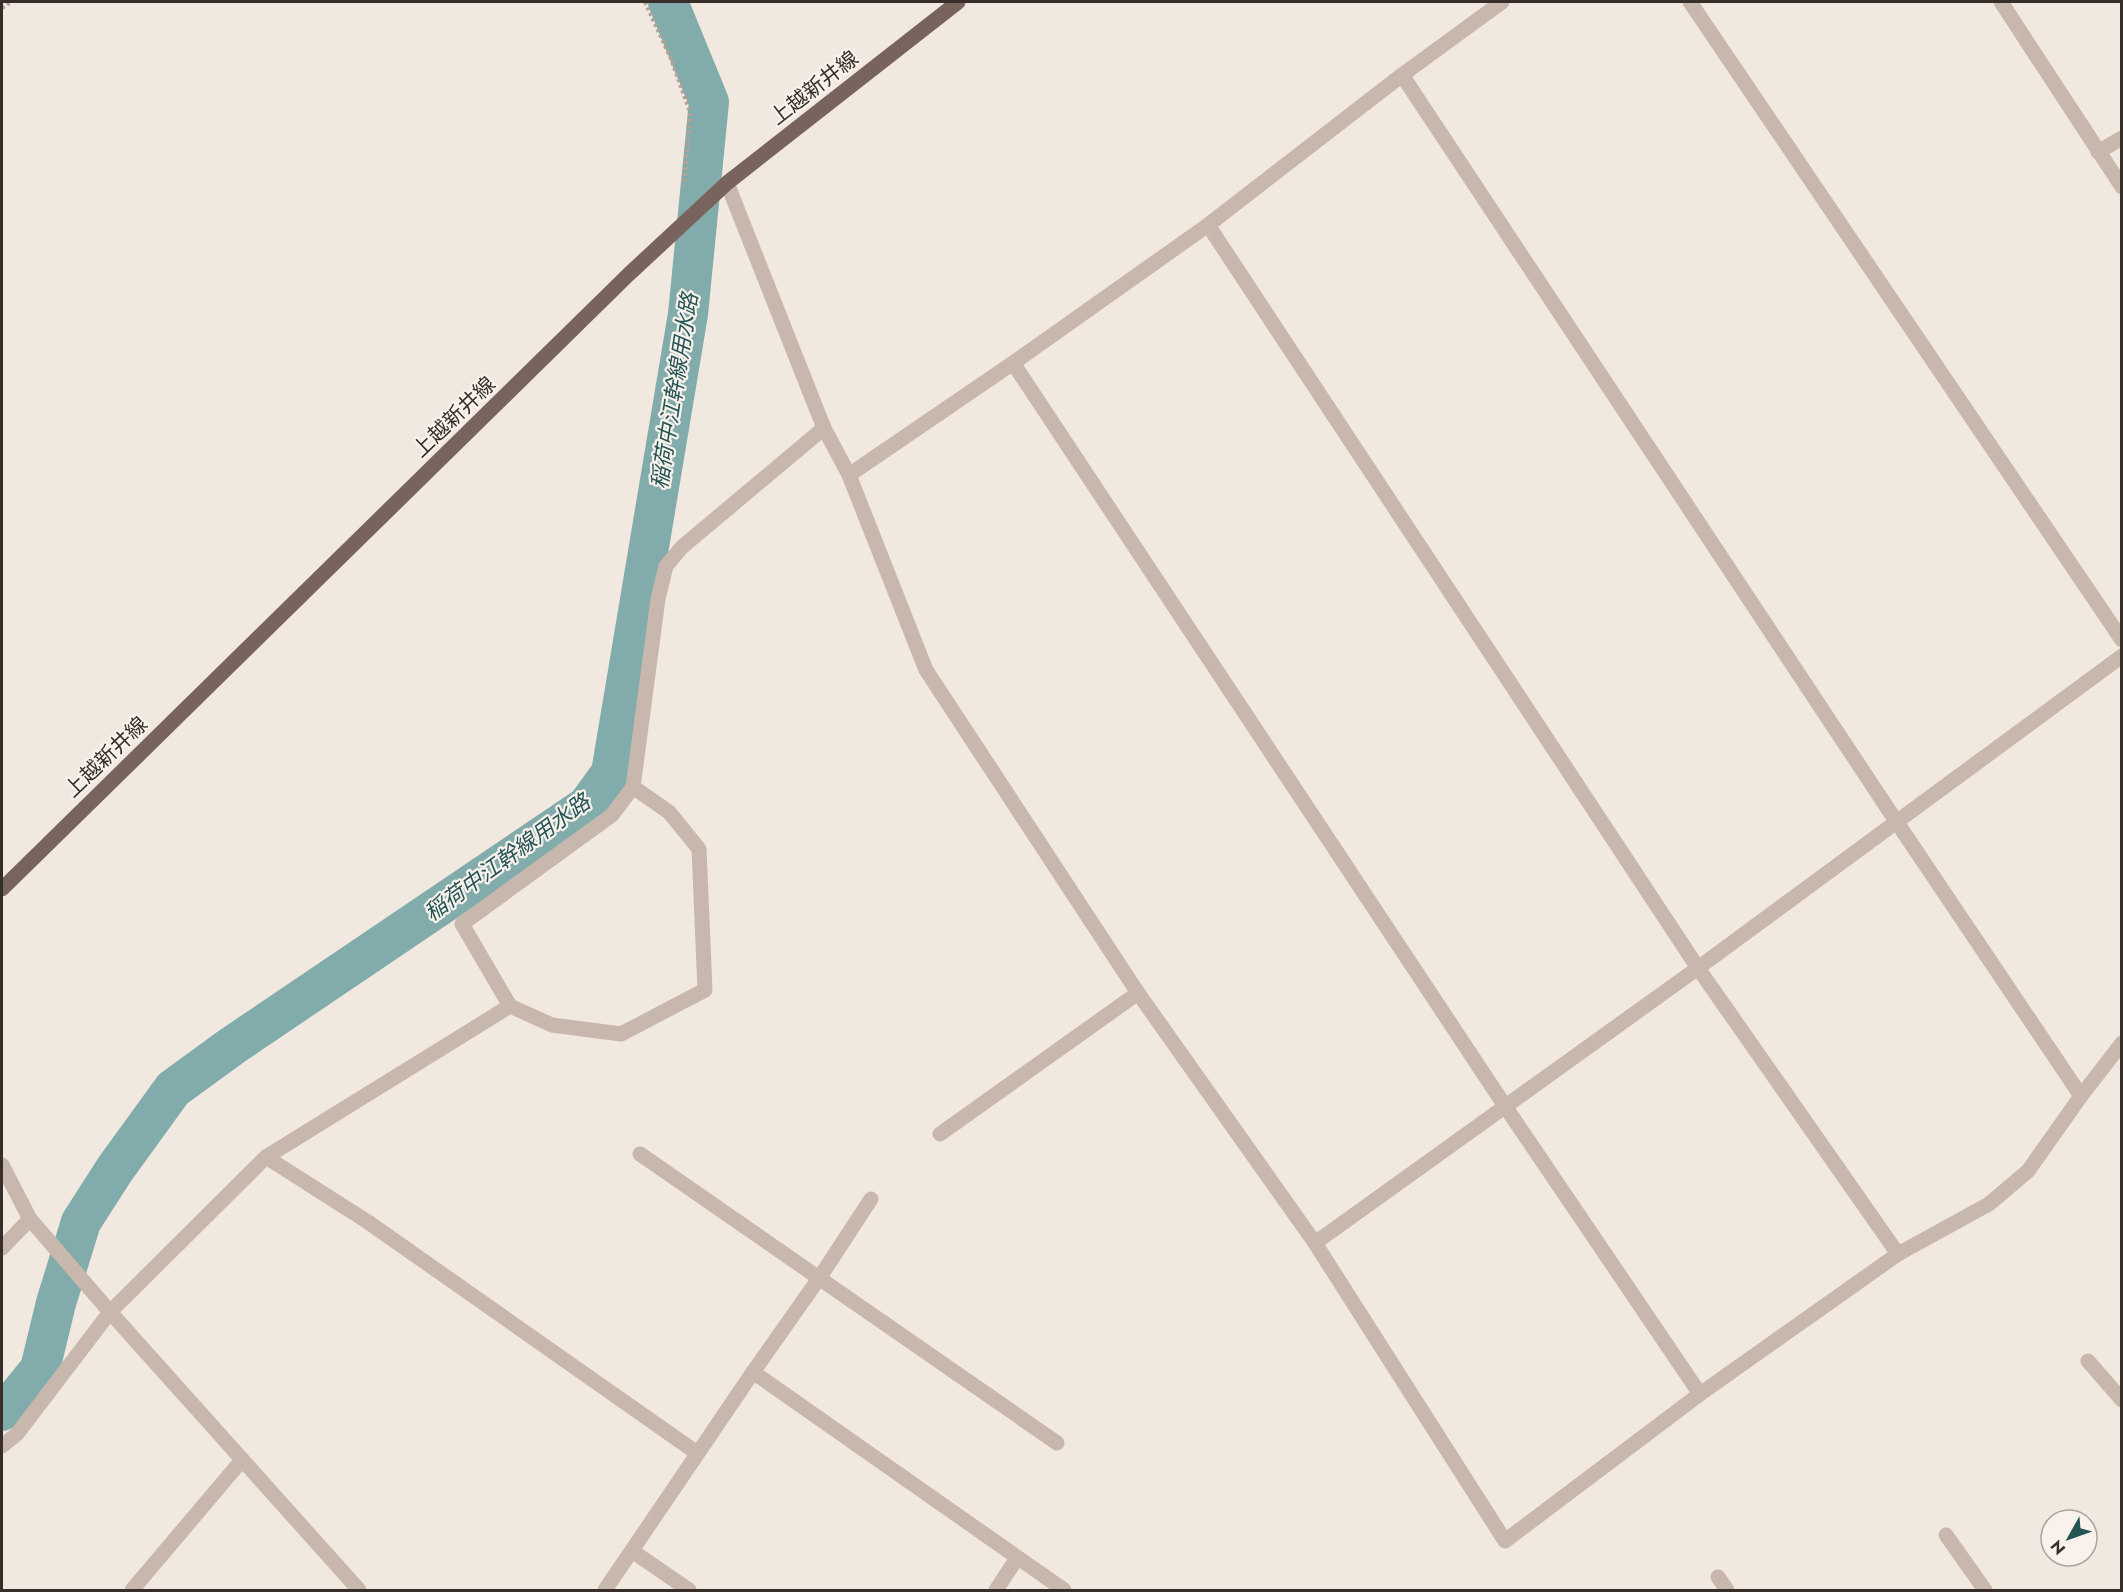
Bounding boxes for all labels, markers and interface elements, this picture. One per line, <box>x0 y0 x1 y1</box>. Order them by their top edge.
street label: 上越新井線 <box>763 44 865 132</box>
water label: 稲荷中江幹線用水路 <box>643 289 706 491</box>
street label: 上越新井線 <box>406 370 502 464</box>
street label: 上越新井線 <box>58 710 154 804</box>
water label: 稲荷中江幹線用水路 <box>417 785 598 928</box>
north arrow <box>2039 1508 2099 1568</box>
text: N <box>2045 1535 2071 1560</box>

